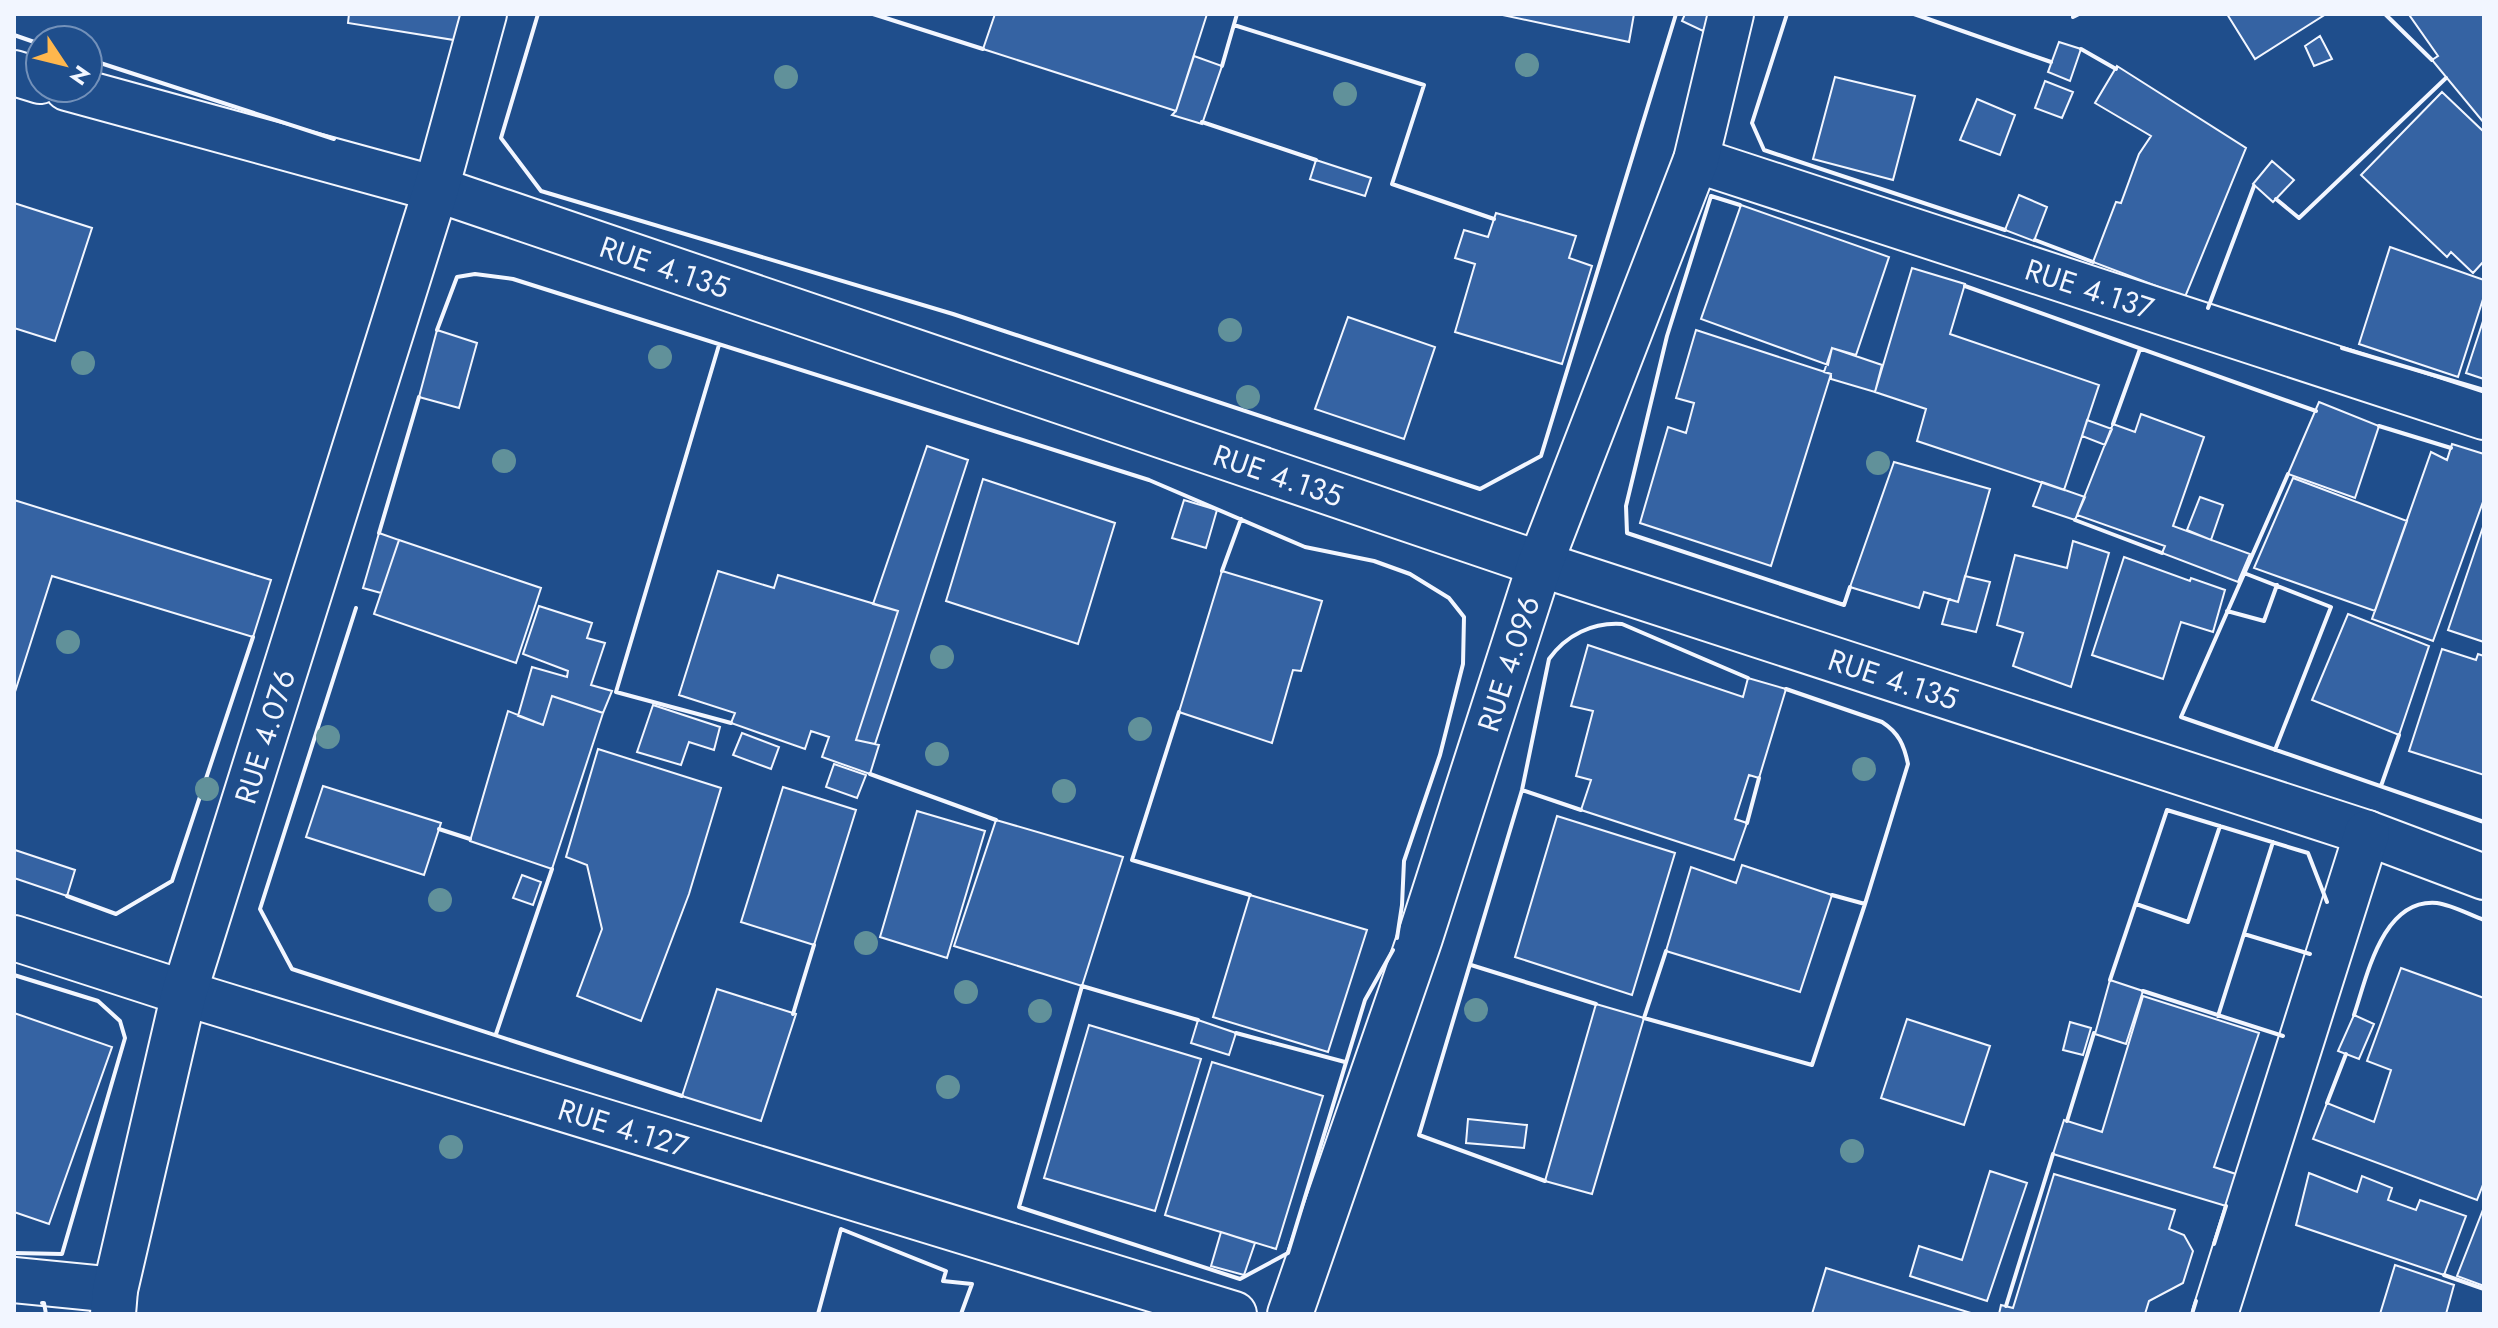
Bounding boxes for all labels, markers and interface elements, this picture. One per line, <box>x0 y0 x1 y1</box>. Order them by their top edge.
north arrow <box>24 24 104 104</box>
text: N <box>62 59 98 92</box>
street label: RUE 4.135 <box>594 225 735 309</box>
street label: RUE 4.137 <box>2020 247 2160 329</box>
street label: RUE 4.135 <box>1208 433 1349 517</box>
street label: RUE 4.096 <box>1466 590 1550 737</box>
street label: RUE 4.135 <box>1823 638 1964 720</box>
street label: RUE 4.076 <box>223 664 306 809</box>
street label: RUE 4.127 <box>553 1087 694 1167</box>

